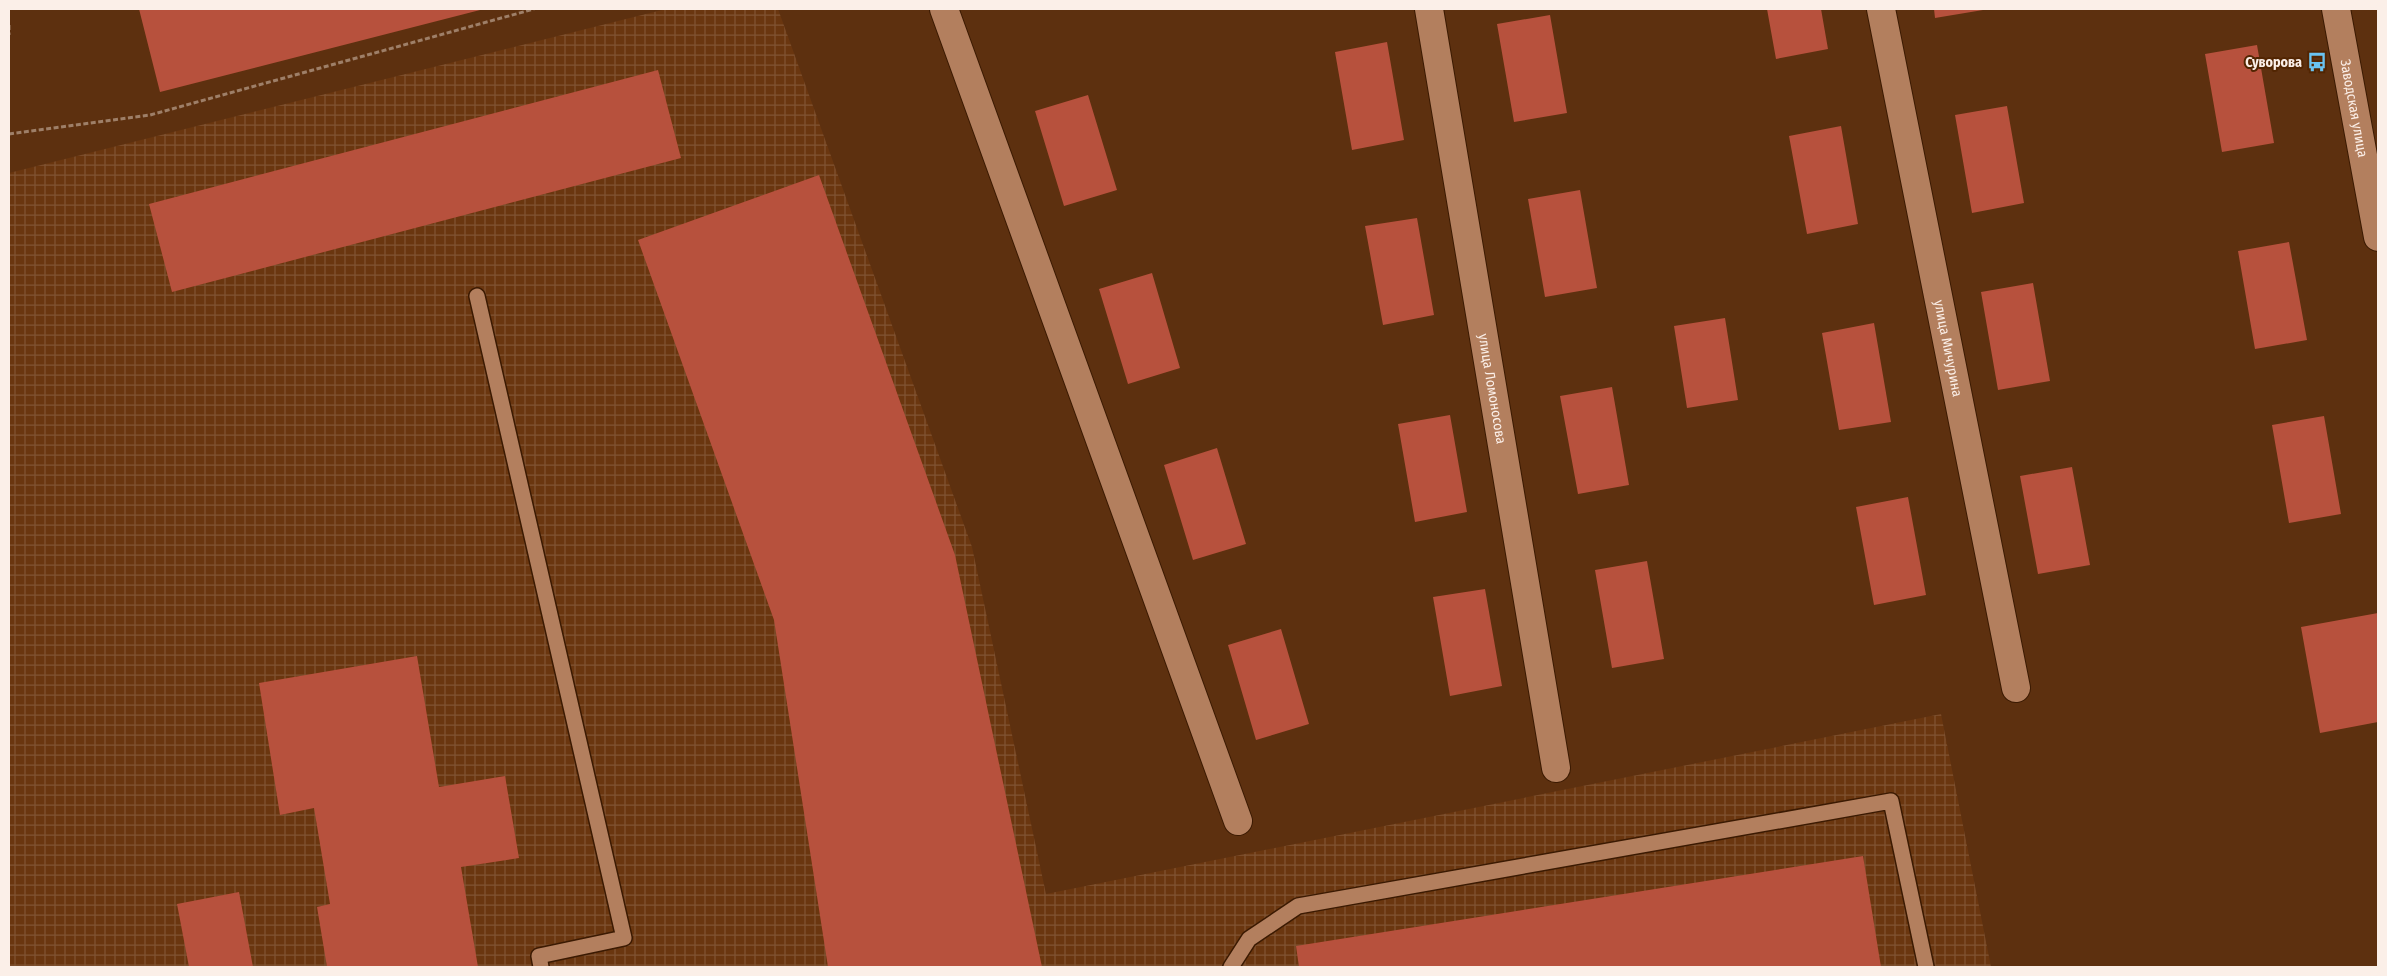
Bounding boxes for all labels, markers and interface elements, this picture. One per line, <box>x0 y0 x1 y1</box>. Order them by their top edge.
bus stop icon: Суворова <box>2306 51 2328 73</box>
place label: Суворова <box>2245 54 2302 71</box>
street label: Заводская улица <box>2337 58 2372 159</box>
street label: улица Мичурина <box>1931 298 1966 398</box>
street label: улица Ломоносова <box>1475 332 1510 445</box>

